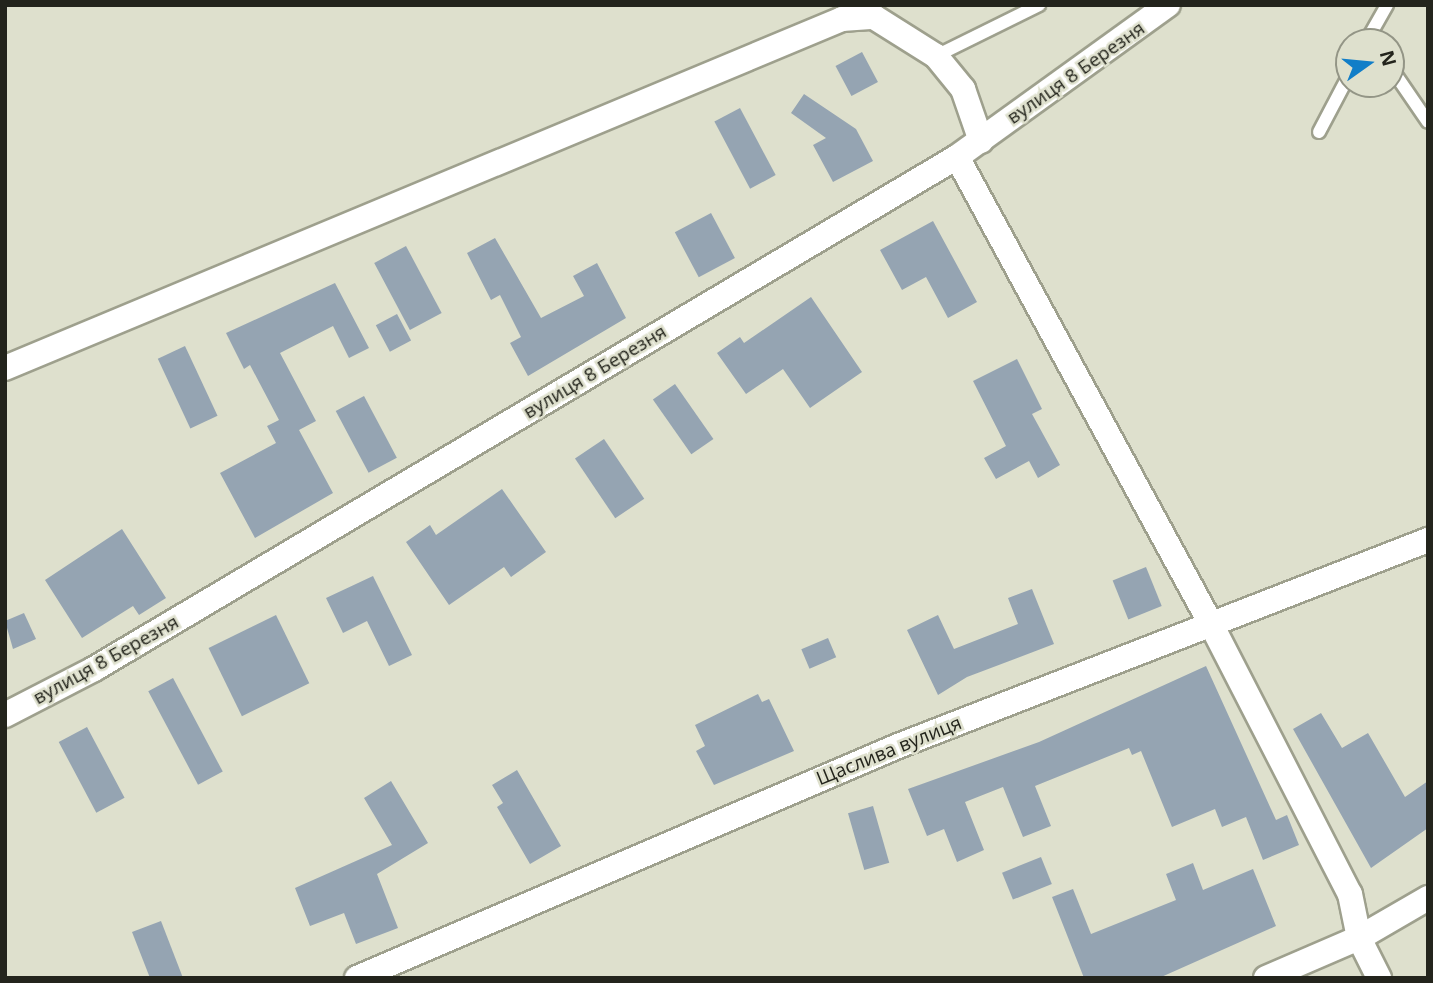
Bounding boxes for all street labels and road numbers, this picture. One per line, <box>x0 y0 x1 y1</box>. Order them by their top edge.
street label: вулиця 8 Березня <box>1003 17 1149 129</box>
street label: вулиця 8 Березня <box>519 320 671 424</box>
street label: вулиця 8 Березня <box>29 611 183 709</box>
street label: Щаслива вулиця <box>813 711 965 791</box>

